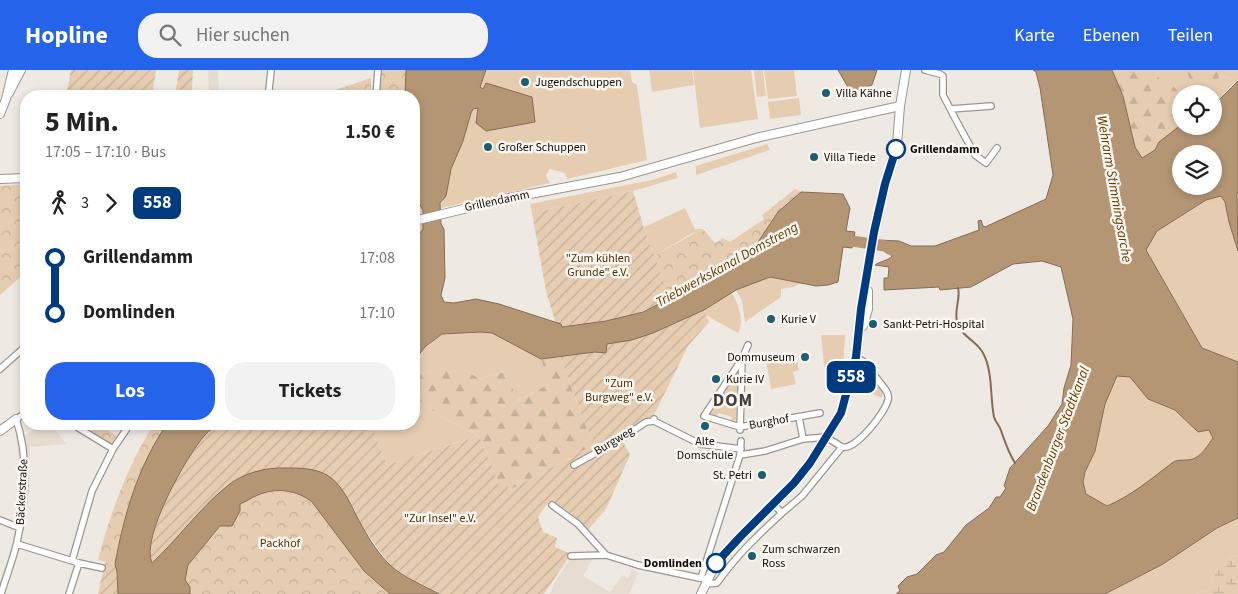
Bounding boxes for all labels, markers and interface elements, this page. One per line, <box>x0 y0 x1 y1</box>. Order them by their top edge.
search box <box>138 13 488 58</box>
text: Hopline <box>25 18 108 53</box>
icon: search <box>156 21 184 49</box>
text: Hier suchen <box>196 22 290 49</box>
text: Karte <box>1014 23 1055 48</box>
text: Ebenen <box>1083 23 1140 48</box>
text: Teilen <box>1168 23 1213 48</box>
place label: Jugendschuppen <box>535 74 622 91</box>
marker: Jugendschuppen <box>519 76 531 88</box>
place label: Villa Kähne <box>836 85 892 102</box>
map controls <box>1172 85 1222 195</box>
button: locate <box>1172 85 1222 135</box>
marker: Villa Kähne <box>820 87 832 99</box>
text: 5 Min. <box>45 102 119 142</box>
water label: Wehrarm Stimmingsarche <box>1091 114 1137 264</box>
text: 1.50 € <box>345 119 395 146</box>
place label: Großer Schuppen <box>498 139 586 156</box>
marker: Grillendamm <box>886 139 906 159</box>
text: 17:05 – 17:10 · Bus <box>45 141 166 163</box>
marker: Großer Schuppen <box>482 141 494 153</box>
place label: Grillendamm <box>910 141 979 158</box>
button: layers <box>1172 145 1222 195</box>
place label: Villa Tiede <box>824 149 876 166</box>
marker: Villa Tiede <box>808 151 820 163</box>
street label: Grillendamm <box>463 186 531 216</box>
icon: walk <box>45 189 73 217</box>
icon: forward <box>97 189 125 217</box>
text: 558 <box>143 190 171 215</box>
text: 3 <box>81 192 89 214</box>
water label: Triebwerkskanal Domstreng <box>652 217 802 313</box>
text: Grillendamm <box>83 244 193 271</box>
text: 17:08 <box>359 247 395 269</box>
park label: "Zum kühlen Grunde" e.V. <box>566 250 630 281</box>
text: Domlinden <box>83 299 175 326</box>
text: 17:10 <box>359 302 395 324</box>
place label: Kurie V <box>781 311 817 328</box>
marker: Kurie V <box>765 313 777 325</box>
place label: Sankt-Petri-Hospital <box>883 316 984 333</box>
marker: Sankt-Petri-Hospital <box>867 318 879 330</box>
place label: Dommuseum <box>727 349 795 366</box>
marker: Dommuseum <box>799 351 811 363</box>
line badge: 558 <box>822 361 880 393</box>
button: Los <box>45 362 215 420</box>
button: Tickets <box>225 362 395 420</box>
water label: Brandenburger Stadtkanal <box>1021 363 1095 514</box>
text: 558 <box>837 364 865 389</box>
place label: Kurie IV <box>726 371 765 388</box>
marker: Kurie IV <box>710 373 722 385</box>
park label: "Zum Burgweg" e.V. <box>585 375 653 406</box>
district label: DOM <box>713 388 753 413</box>
street label: Burghof <box>748 410 791 434</box>
marker: Alte Domschule <box>699 420 711 432</box>
street label: Burgweg <box>591 422 637 460</box>
place label: Alte Domschule <box>677 433 733 464</box>
street label: Bäckerstraße <box>12 459 32 525</box>
place label: St. Petri <box>713 467 752 484</box>
marker: St. Petri <box>756 469 768 481</box>
park label: "Zur Insel" e.V. <box>404 510 476 527</box>
park label: Packhof <box>260 535 301 552</box>
place label: Zum schwarzen Ross <box>762 541 840 572</box>
marker: Zum schwarzen Ross <box>746 550 758 562</box>
marker: Domlinden <box>706 553 726 573</box>
place label: Domlinden <box>644 555 702 572</box>

